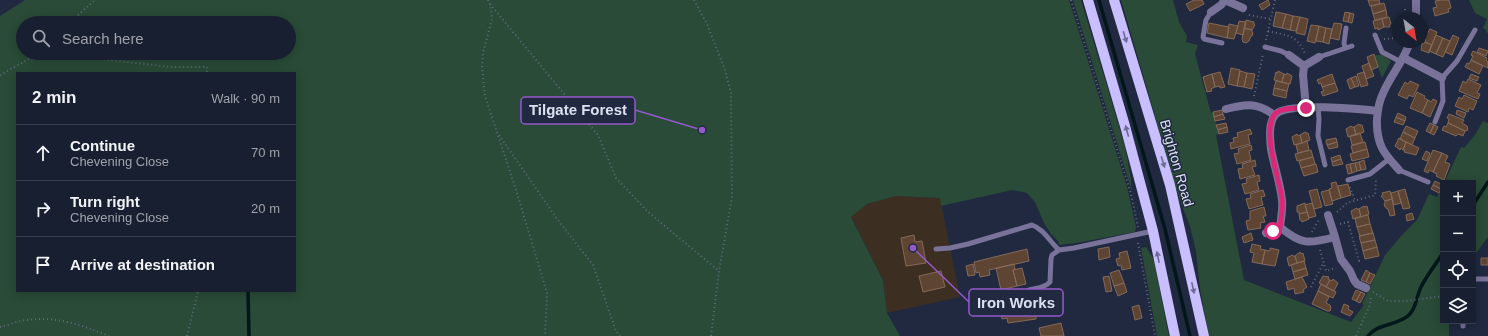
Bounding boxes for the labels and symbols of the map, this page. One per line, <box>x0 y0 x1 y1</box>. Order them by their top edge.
north arrow <box>1392 12 1428 48</box>
one-way arrow <box>1122 32 1128 44</box>
callout: Tilgate Forest <box>521 97 635 124</box>
route end <box>1297 99 1315 117</box>
text: Tilgate Forest <box>529 101 627 118</box>
street label: Brighton Road <box>1157 118 1197 208</box>
one-way arrow <box>1123 124 1129 137</box>
one-way arrow <box>1160 156 1166 168</box>
route start <box>1264 222 1282 240</box>
one-way arrow <box>1155 251 1161 263</box>
one-way arrow <box>1191 282 1197 294</box>
callout: Iron Works <box>969 289 1063 316</box>
text: Iron Works <box>977 294 1055 311</box>

